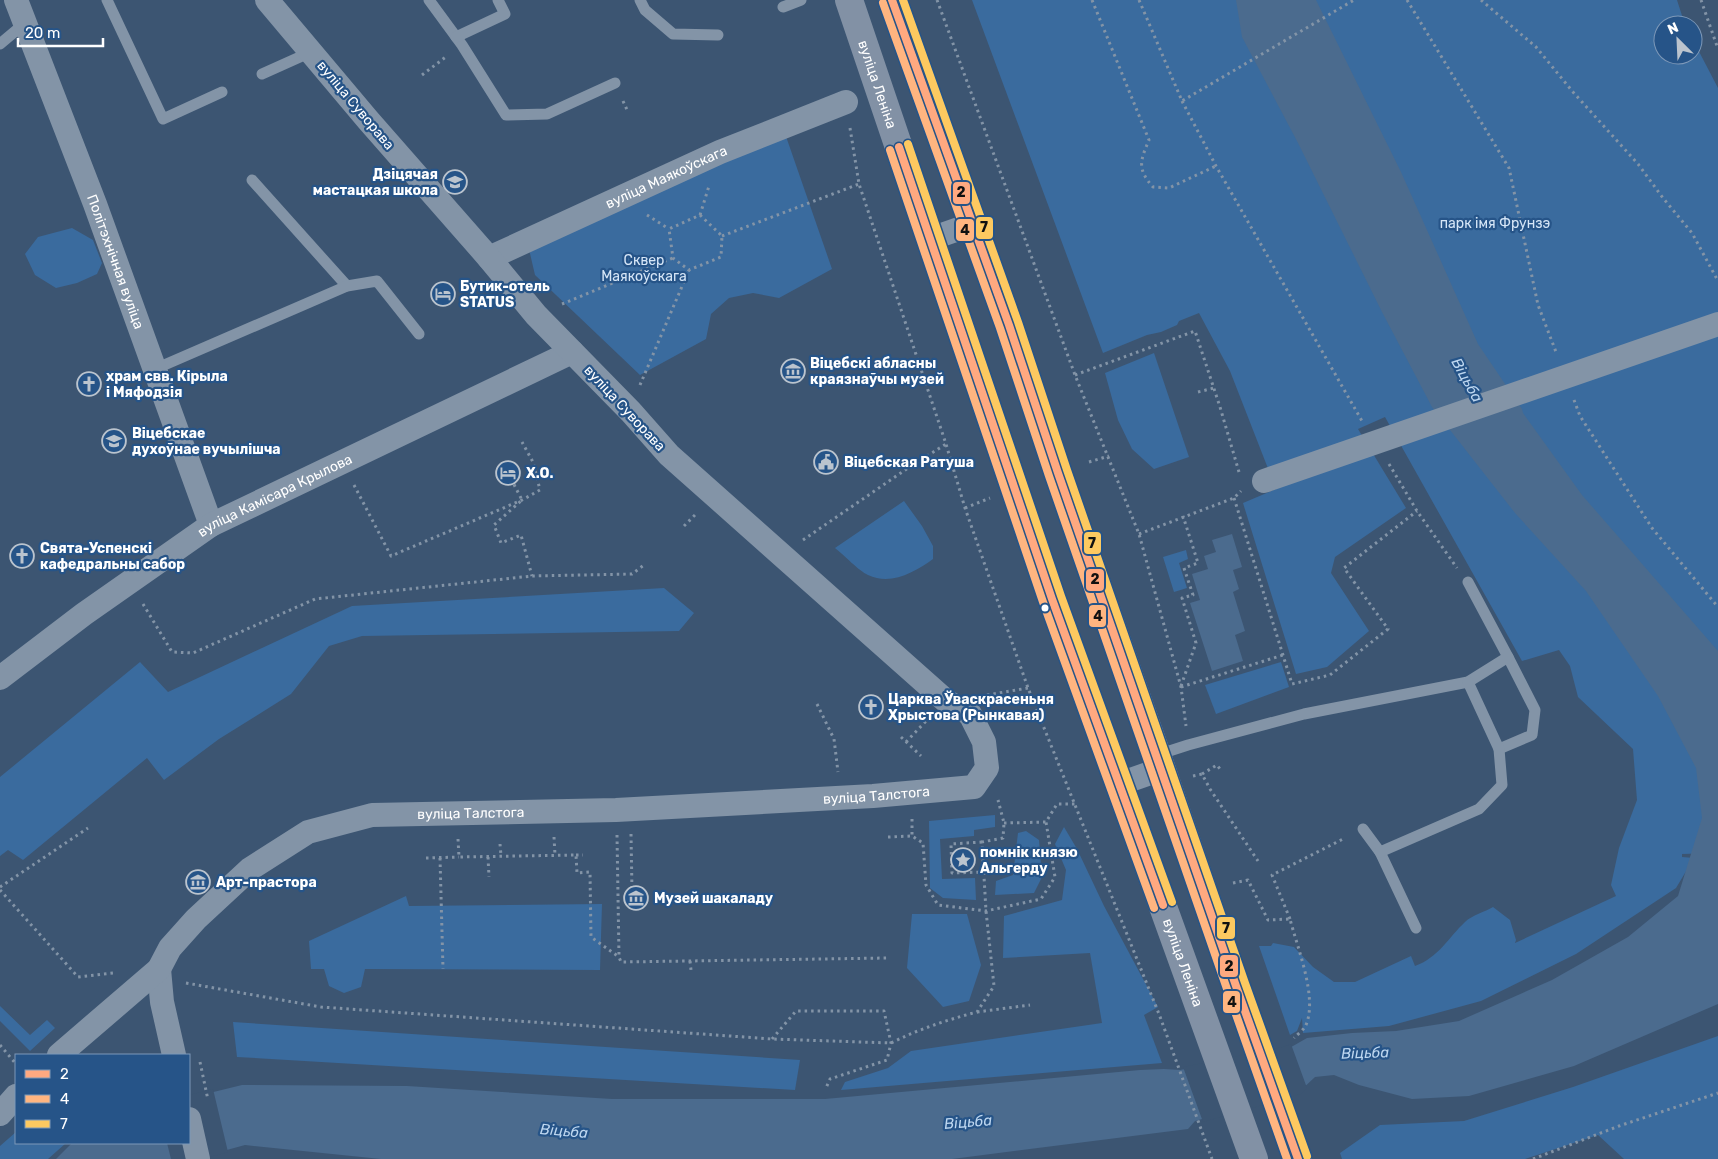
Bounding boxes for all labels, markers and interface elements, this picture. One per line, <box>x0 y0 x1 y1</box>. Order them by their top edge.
scale bar <box>18 15 102 47</box>
north arrow <box>1653 15 1703 65</box>
text: N <box>1665 19 1681 38</box>
text: 20 m <box>25 24 60 42</box>
street label: вуліца Леніна <box>854 38 900 131</box>
street label: вуліца Суворава <box>313 57 398 153</box>
street label: вуліца Маякоўскага <box>603 142 730 212</box>
place label: Дзіцячая мастацкая школа <box>313 166 438 199</box>
school or university icon: Дзіцячая мастацкая школа <box>442 169 468 195</box>
line badge: 2 <box>952 181 971 205</box>
text: 2 <box>956 184 966 201</box>
street label: Політэхнічная вуліца <box>83 192 147 331</box>
park label: парк імя Фрунзэ <box>1440 215 1550 232</box>
line badge: 7 <box>975 216 994 240</box>
line badge: 4 <box>955 218 975 242</box>
text: 7 <box>980 219 988 236</box>
text: 4 <box>960 222 970 239</box>
park label: Сквер Маякоўскага <box>601 252 687 285</box>
place label: Бутик-отель STATUS <box>460 278 550 311</box>
hotel icon: Бутик-отель STATUS <box>430 281 456 307</box>
place label: Віцебскі абласны краязнаўчы музей <box>810 355 944 388</box>
water label: Віцьба <box>1447 355 1487 406</box>
museum icon: Віцебскі абласны краязнаўчы музей <box>780 358 806 384</box>
street label: вуліца Суворава <box>581 362 669 455</box>
place label: храм свв. Кірыла і Мяфодзія <box>106 368 228 401</box>
church icon: храм свв. Кірыла і Мяфодзія <box>76 371 102 397</box>
place label: Віцебскае духоўнае вучылішча <box>132 425 281 458</box>
school or university icon: Віцебскае духоўнае вучылішча <box>101 428 127 454</box>
public building icon: Віцебская Ратуша <box>813 449 839 475</box>
street label: вуліца Камісара Крылова <box>194 451 355 541</box>
place label: Віцебская Ратуша <box>844 454 974 471</box>
hotel icon: X.O. <box>495 460 521 486</box>
place label: X.O. <box>526 465 553 482</box>
line badge: 7 <box>1083 531 1102 555</box>
text: 7 <box>1088 535 1096 552</box>
place label: Свята-Успенскі кафедральны сабор <box>40 540 185 573</box>
church icon: Свята-Успенскі кафедральны сабор <box>9 543 35 569</box>
line badge: 2 <box>1085 568 1105 592</box>
text: 2 <box>1090 571 1100 588</box>
unlabelled marker <box>1040 603 1050 613</box>
line badge: 4 <box>1088 604 1107 628</box>
text: 4 <box>1093 608 1103 625</box>
place label: Царква Ўваскрасеньня Хрыстова (Рынкавая) <box>888 690 1054 724</box>
church icon: Царква Ўваскрасеньня Хрыстова (Рынкавая) <box>858 694 884 720</box>
street label: вуліца Талстога <box>822 783 931 808</box>
street label: вуліца Талстога <box>417 804 525 823</box>
place label: помнік князю Альгерду <box>980 844 1078 877</box>
place icon: помнік князю Альгерду <box>950 847 976 873</box>
museum icon: Арт-прастора <box>185 869 211 895</box>
place label: Арт-прастора <box>216 874 317 891</box>
museum icon: Музей шакаладу <box>623 885 649 911</box>
place label: Музей шакаладу <box>654 890 774 907</box>
street label: вуліца Леніна <box>1159 916 1206 1009</box>
line badge: 7 <box>1216 916 1236 940</box>
text: 7 <box>1222 920 1230 937</box>
line badge: 2 <box>1219 954 1239 978</box>
text: 2 <box>1224 958 1234 975</box>
line badge: 4 <box>1222 990 1241 1014</box>
text: 4 <box>1227 994 1237 1011</box>
water label: Віцьба <box>1341 1043 1390 1063</box>
legend <box>15 1054 190 1144</box>
text: 2 <box>60 1065 69 1083</box>
text: 4 <box>60 1090 69 1108</box>
water label: Віцьба <box>943 1111 993 1133</box>
text: 7 <box>60 1115 68 1133</box>
water label: Віцьба <box>539 1120 589 1142</box>

